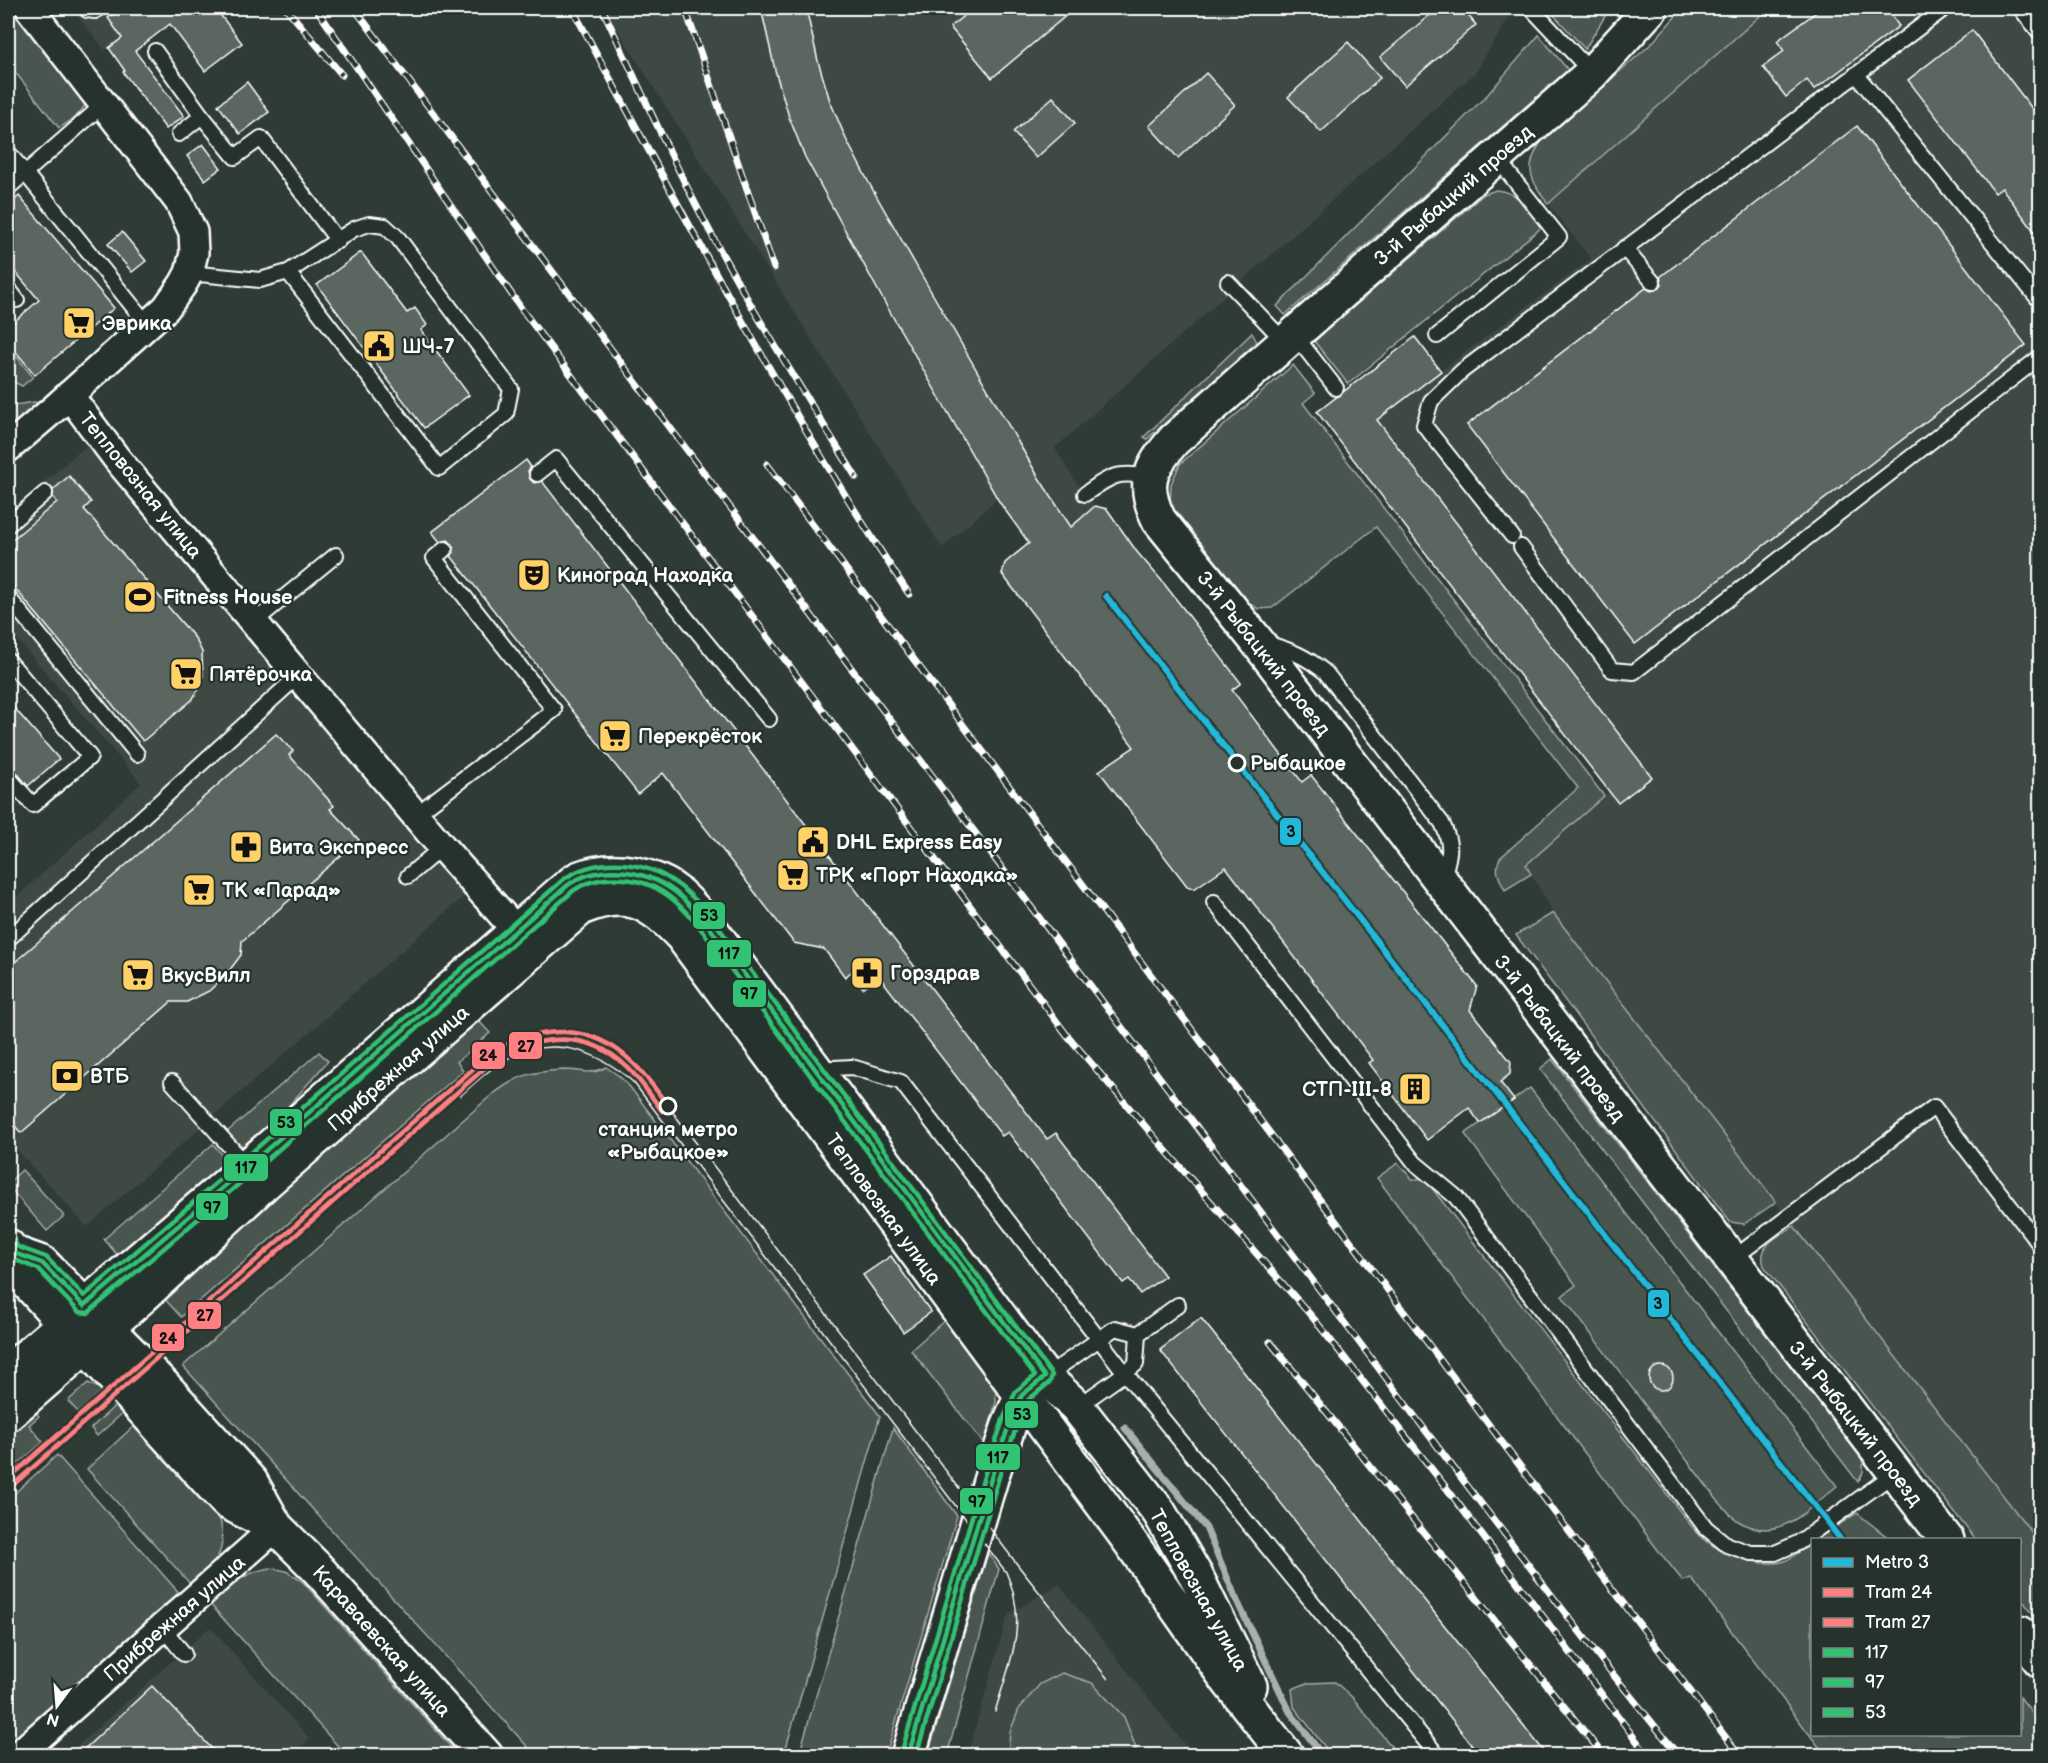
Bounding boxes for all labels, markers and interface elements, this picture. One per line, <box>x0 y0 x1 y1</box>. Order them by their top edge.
street label: 3-й Рыбацкий проезд <box>1369 120 1538 271</box>
supermarket icon: Эврика <box>61 305 97 341</box>
place label: Эврика <box>102 312 172 336</box>
public building icon: ШЧ-7 <box>361 328 397 364</box>
place label: ШЧ-7 <box>402 335 455 359</box>
street label: Тепловозная улица <box>74 408 207 564</box>
theatre icon: Киноград Находка <box>516 557 552 593</box>
place label: Киноград Находка <box>557 564 733 588</box>
street label: 3-й Рыбацкий проезд <box>1191 566 1335 741</box>
sports icon: Fitness House <box>122 579 158 615</box>
place label: Fitness House <box>163 586 293 610</box>
supermarket icon: Пятёрочка <box>168 656 204 692</box>
place label: Пятёрочка <box>209 663 312 687</box>
supermarket icon: Перекрёсток <box>597 718 633 754</box>
place label: Перекрёсток <box>638 725 762 749</box>
place label: Рыбацкое <box>1250 752 1346 776</box>
marker: Рыбацкое <box>1228 754 1246 772</box>
line badge: 3 <box>1279 817 1302 846</box>
text: 3 <box>1286 823 1296 842</box>
public building icon: DHL Express Easy <box>795 824 831 860</box>
pharmacy icon: Вита Экспресс <box>228 829 264 865</box>
place label: DHL Express Easy <box>836 831 1003 855</box>
place label: Вита Экспресс <box>269 836 408 860</box>
supermarket icon: ТРК «Порт Находка» <box>775 857 811 893</box>
place label: ТРК «Порт Находка» <box>816 864 1018 888</box>
supermarket icon: ТК «Парад» <box>181 872 217 908</box>
place label: ТК «Парад» <box>222 879 341 903</box>
line badge: 53 <box>692 901 726 930</box>
text: 53 <box>700 907 718 926</box>
line badge: 117 <box>706 939 752 968</box>
text: 117 <box>718 945 740 964</box>
street label: 3-й Рыбацкий проезд <box>1489 950 1630 1127</box>
pharmacy icon: Горздрав <box>849 955 885 991</box>
supermarket icon: ВкусВилл <box>120 957 156 993</box>
place label: Горздрав <box>890 962 980 986</box>
place label: ВкусВилл <box>161 964 251 988</box>
line badge: 97 <box>732 979 767 1008</box>
text: 97 <box>740 985 758 1004</box>
street label: Прибрежная улица <box>323 1001 474 1137</box>
line badge: 27 <box>508 1031 543 1060</box>
text: 27 <box>517 1038 535 1057</box>
line badge: 24 <box>471 1041 506 1070</box>
text: 24 <box>479 1047 498 1066</box>
bank icon: ВТБ <box>49 1058 85 1094</box>
place label: ВТБ <box>90 1065 130 1089</box>
building icon: СТП-III-8 <box>1397 1071 1433 1107</box>
place label: СТП-III-8 <box>1302 1078 1392 1102</box>
marker: станция метро «Рыбацкое» <box>659 1097 677 1115</box>
line badge: 53 <box>269 1108 303 1137</box>
text: 53 <box>277 1114 295 1133</box>
place label: станция метро «Рыбацкое» <box>598 1118 738 1165</box>
street label: Тепловозная улица <box>820 1129 946 1290</box>
line badge: 117 <box>223 1153 269 1182</box>
text: 117 <box>235 1159 257 1178</box>
line badge: 97 <box>195 1192 229 1221</box>
text: 97 <box>203 1199 221 1218</box>
line badge: 3 <box>1647 1289 1670 1318</box>
text: 3 <box>1653 1295 1663 1314</box>
line badge: 27 <box>187 1301 222 1330</box>
text: 27 <box>196 1307 214 1326</box>
line badge: 24 <box>151 1323 185 1352</box>
text: 24 <box>159 1330 178 1349</box>
street label: 3-й Рыбацкий проезд <box>1783 1336 1927 1511</box>
line badge: 53 <box>1004 1400 1039 1429</box>
text: 53 <box>1013 1406 1031 1425</box>
line badge: 117 <box>975 1443 1021 1471</box>
text: 117 <box>987 1449 1009 1468</box>
line badge: 97 <box>959 1487 994 1515</box>
text: 97 <box>968 1493 986 1512</box>
street label: Тепловозная улица <box>1144 1505 1253 1676</box>
legend <box>1811 1538 2021 1736</box>
street label: Прибрежная улица <box>99 1551 250 1687</box>
text: Metro 3 <box>1865 1552 1929 1573</box>
street label: Караваевская улица <box>307 1561 456 1722</box>
text: Tram 24 <box>1865 1582 1932 1603</box>
text: Tram 27 <box>1865 1612 1931 1633</box>
text: 117 <box>1865 1642 1888 1663</box>
text: 97 <box>1865 1672 1884 1693</box>
north arrow <box>27 1676 87 1736</box>
text: 53 <box>1865 1702 1886 1723</box>
text: N <box>45 1708 62 1730</box>

